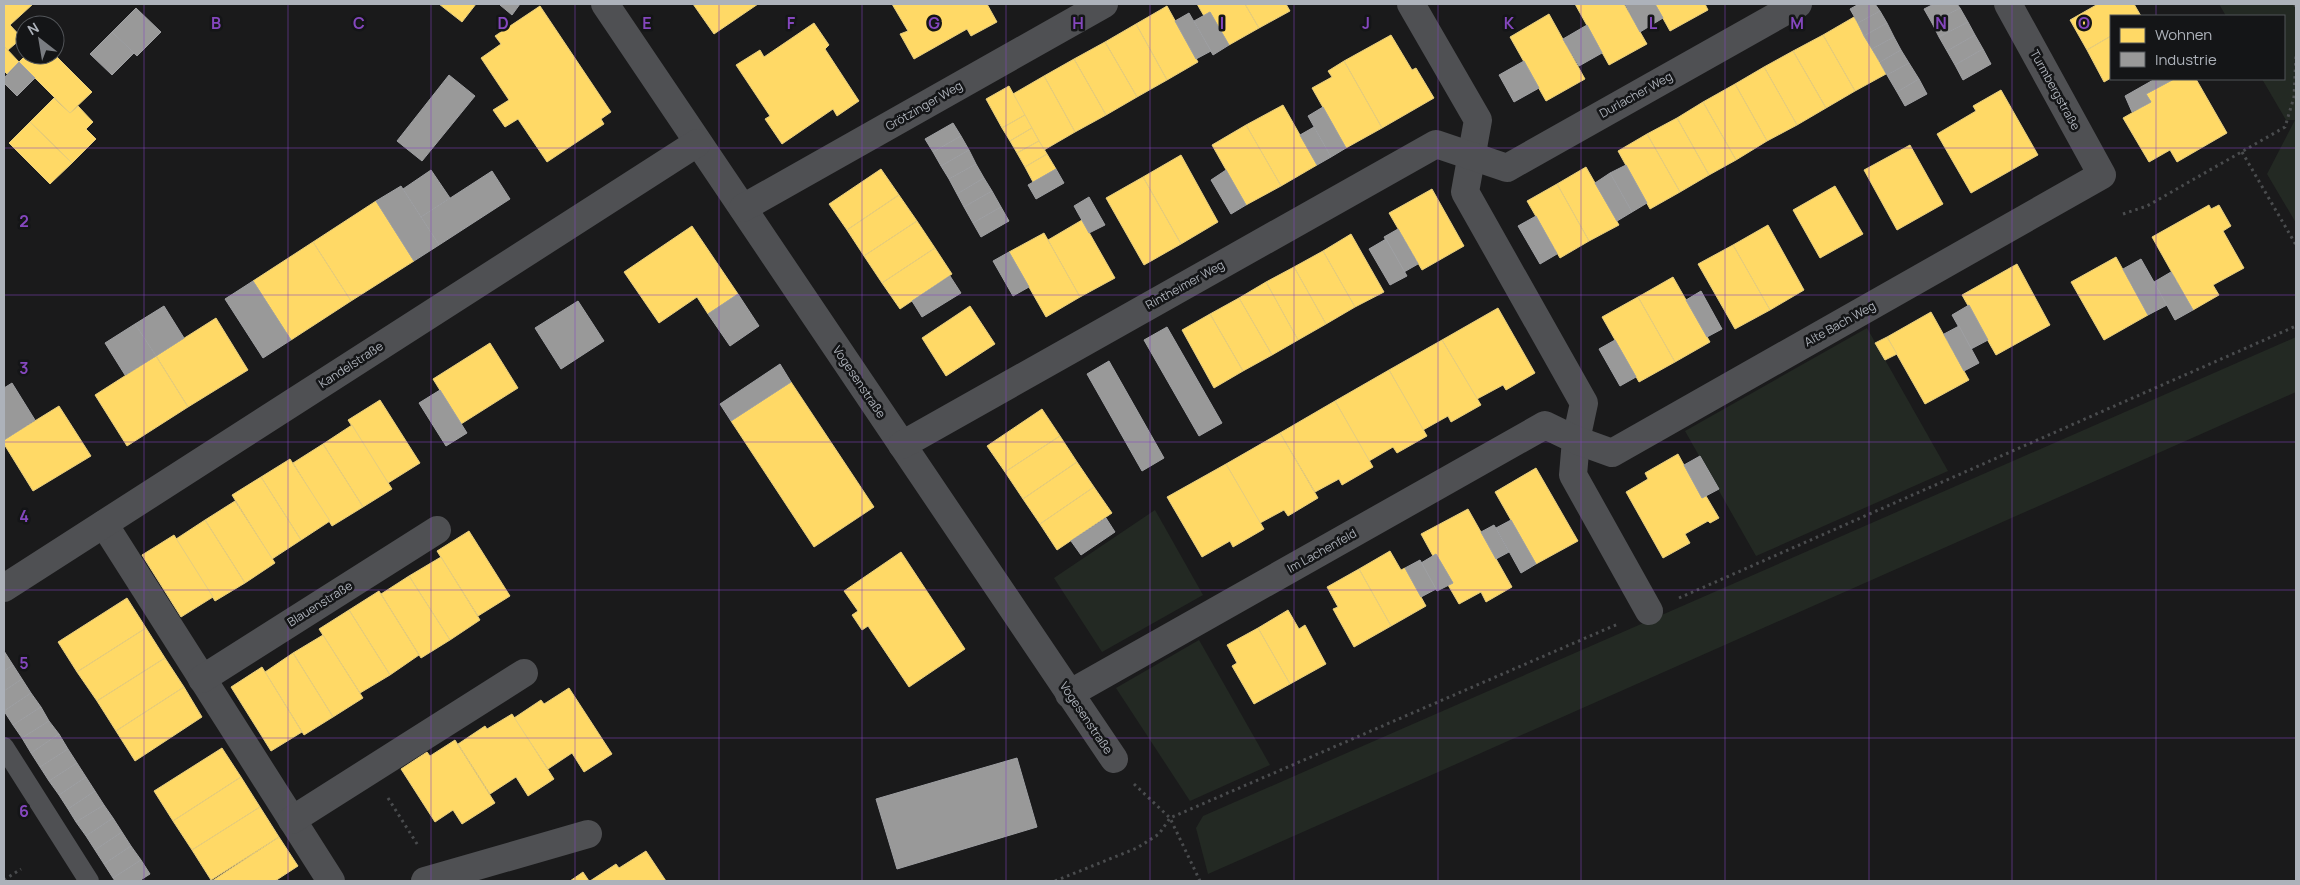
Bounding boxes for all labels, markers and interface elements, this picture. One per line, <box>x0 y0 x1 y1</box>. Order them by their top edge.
text: B <box>211 12 221 34</box>
text: C <box>353 12 365 34</box>
text: D <box>497 12 509 34</box>
text: E <box>642 12 652 34</box>
text: F <box>787 12 796 34</box>
text: G <box>928 12 940 34</box>
text: H <box>1072 12 1084 34</box>
text: I <box>1220 12 1224 34</box>
text: J <box>1362 12 1370 34</box>
text: K <box>1504 12 1515 34</box>
text: L <box>1649 12 1658 34</box>
text: M <box>1790 12 1804 34</box>
text: N <box>1935 12 1947 34</box>
text: O <box>2078 12 2090 34</box>
north arrow <box>15 15 65 65</box>
legend <box>2110 15 2285 80</box>
text: N <box>24 18 42 39</box>
text: Wohnen <box>2155 24 2212 45</box>
street label: Turmbergstraße <box>2026 46 2085 133</box>
text: Industrie <box>2155 49 2217 70</box>
street label: Durlacher Weg <box>1596 67 1675 122</box>
street label: Grötzinger Weg <box>882 77 965 135</box>
text: 2 <box>19 210 29 232</box>
street label: Rintheimer Weg <box>1142 256 1227 313</box>
street label: Alte Bach Weg <box>1801 297 1879 350</box>
street label: Kandelstraße <box>315 337 386 392</box>
street label: Vogesenstraße <box>829 342 890 421</box>
text: 3 <box>19 357 29 379</box>
text: 4 <box>19 505 29 527</box>
street label: Im Lachenfeld <box>1284 525 1359 577</box>
street label: Blauenstraße <box>284 577 356 630</box>
text: 5 <box>19 652 29 674</box>
street label: Vogesenstraße <box>1056 678 1117 757</box>
text: 6 <box>19 800 29 822</box>

